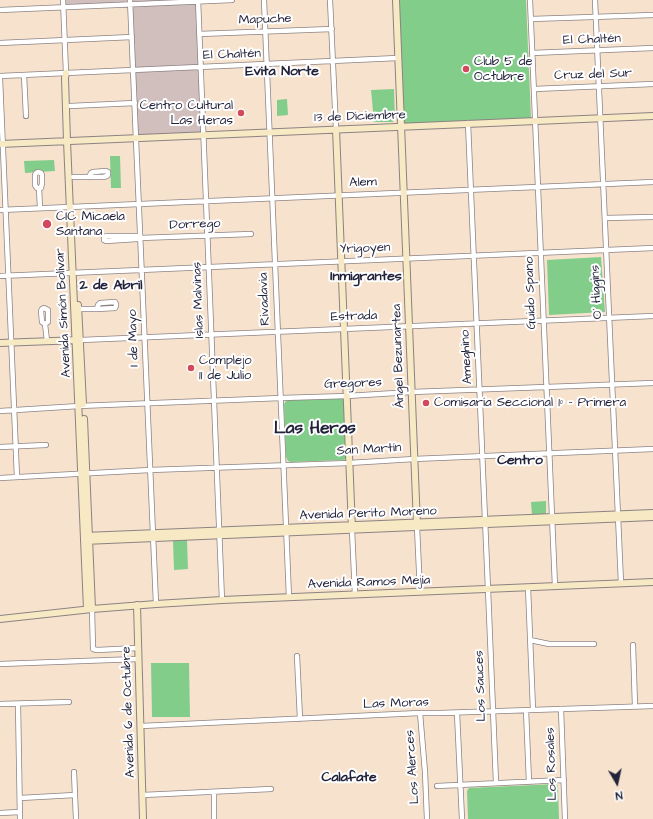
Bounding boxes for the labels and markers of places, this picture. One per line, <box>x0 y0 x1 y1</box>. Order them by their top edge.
place label: Club 5 de Octubre <box>474 54 532 85</box>
marker: Club 5 de Octubre <box>461 64 471 74</box>
place label: Centro Cultural Las Heras <box>140 98 233 129</box>
marker: Centro Cultural Las Heras <box>236 108 246 118</box>
place label: CIC Micaela Santana <box>56 209 125 240</box>
marker: CIC Micaela Santana <box>41 218 53 230</box>
place label: Complejo 11 de Julio <box>199 353 252 384</box>
marker: Complejo 11 de Julio <box>186 363 196 373</box>
place label: Comisaría Seccional 1º - Primera <box>434 395 626 411</box>
marker: Comisaría Seccional 1º - Primera <box>421 398 431 408</box>

